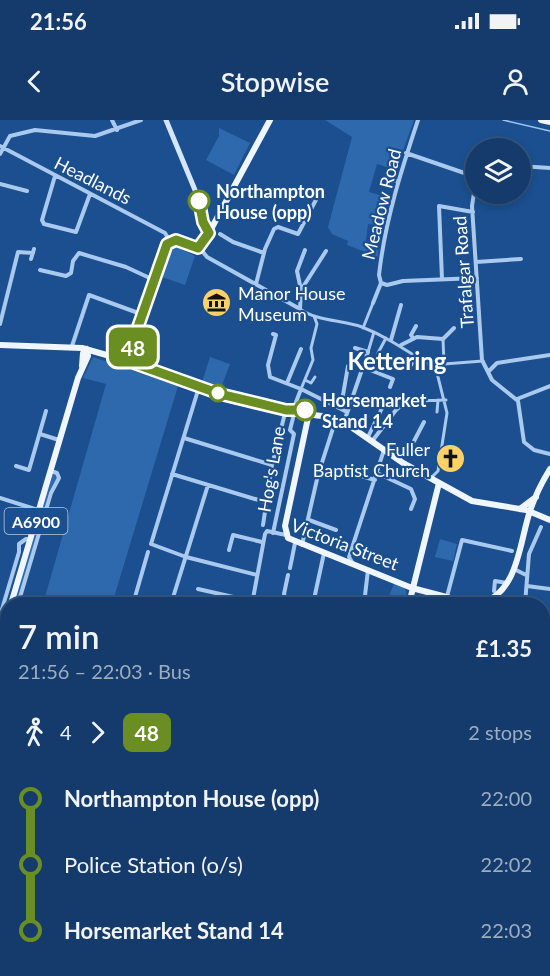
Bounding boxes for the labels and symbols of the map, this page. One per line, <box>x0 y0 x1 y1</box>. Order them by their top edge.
street label: Meadow Road <box>357 146 405 262</box>
street label: Headlands <box>51 151 135 209</box>
place label: Northampton House (opp) <box>216 180 325 223</box>
marker: Northampton House (opp) <box>188 190 210 212</box>
street label: Trafalgar Road <box>448 215 478 329</box>
place label: Manor House Museum <box>238 282 345 325</box>
museum icon: Manor House Museum <box>201 287 233 319</box>
line badge: 48 <box>106 328 160 366</box>
district label: Kettering <box>347 346 447 375</box>
unlabelled marker <box>209 384 227 402</box>
place label: Horsemarket Stand 14 <box>322 389 427 432</box>
marker: Horsemarket Stand 14 <box>294 399 316 421</box>
street label: Hog's Lane <box>253 424 289 514</box>
place label: Fuller Baptist Church <box>313 438 430 481</box>
church icon: Fuller Baptist Church <box>435 443 467 475</box>
road number: A6900 <box>4 508 68 534</box>
street label: Victoria Street <box>288 513 402 575</box>

